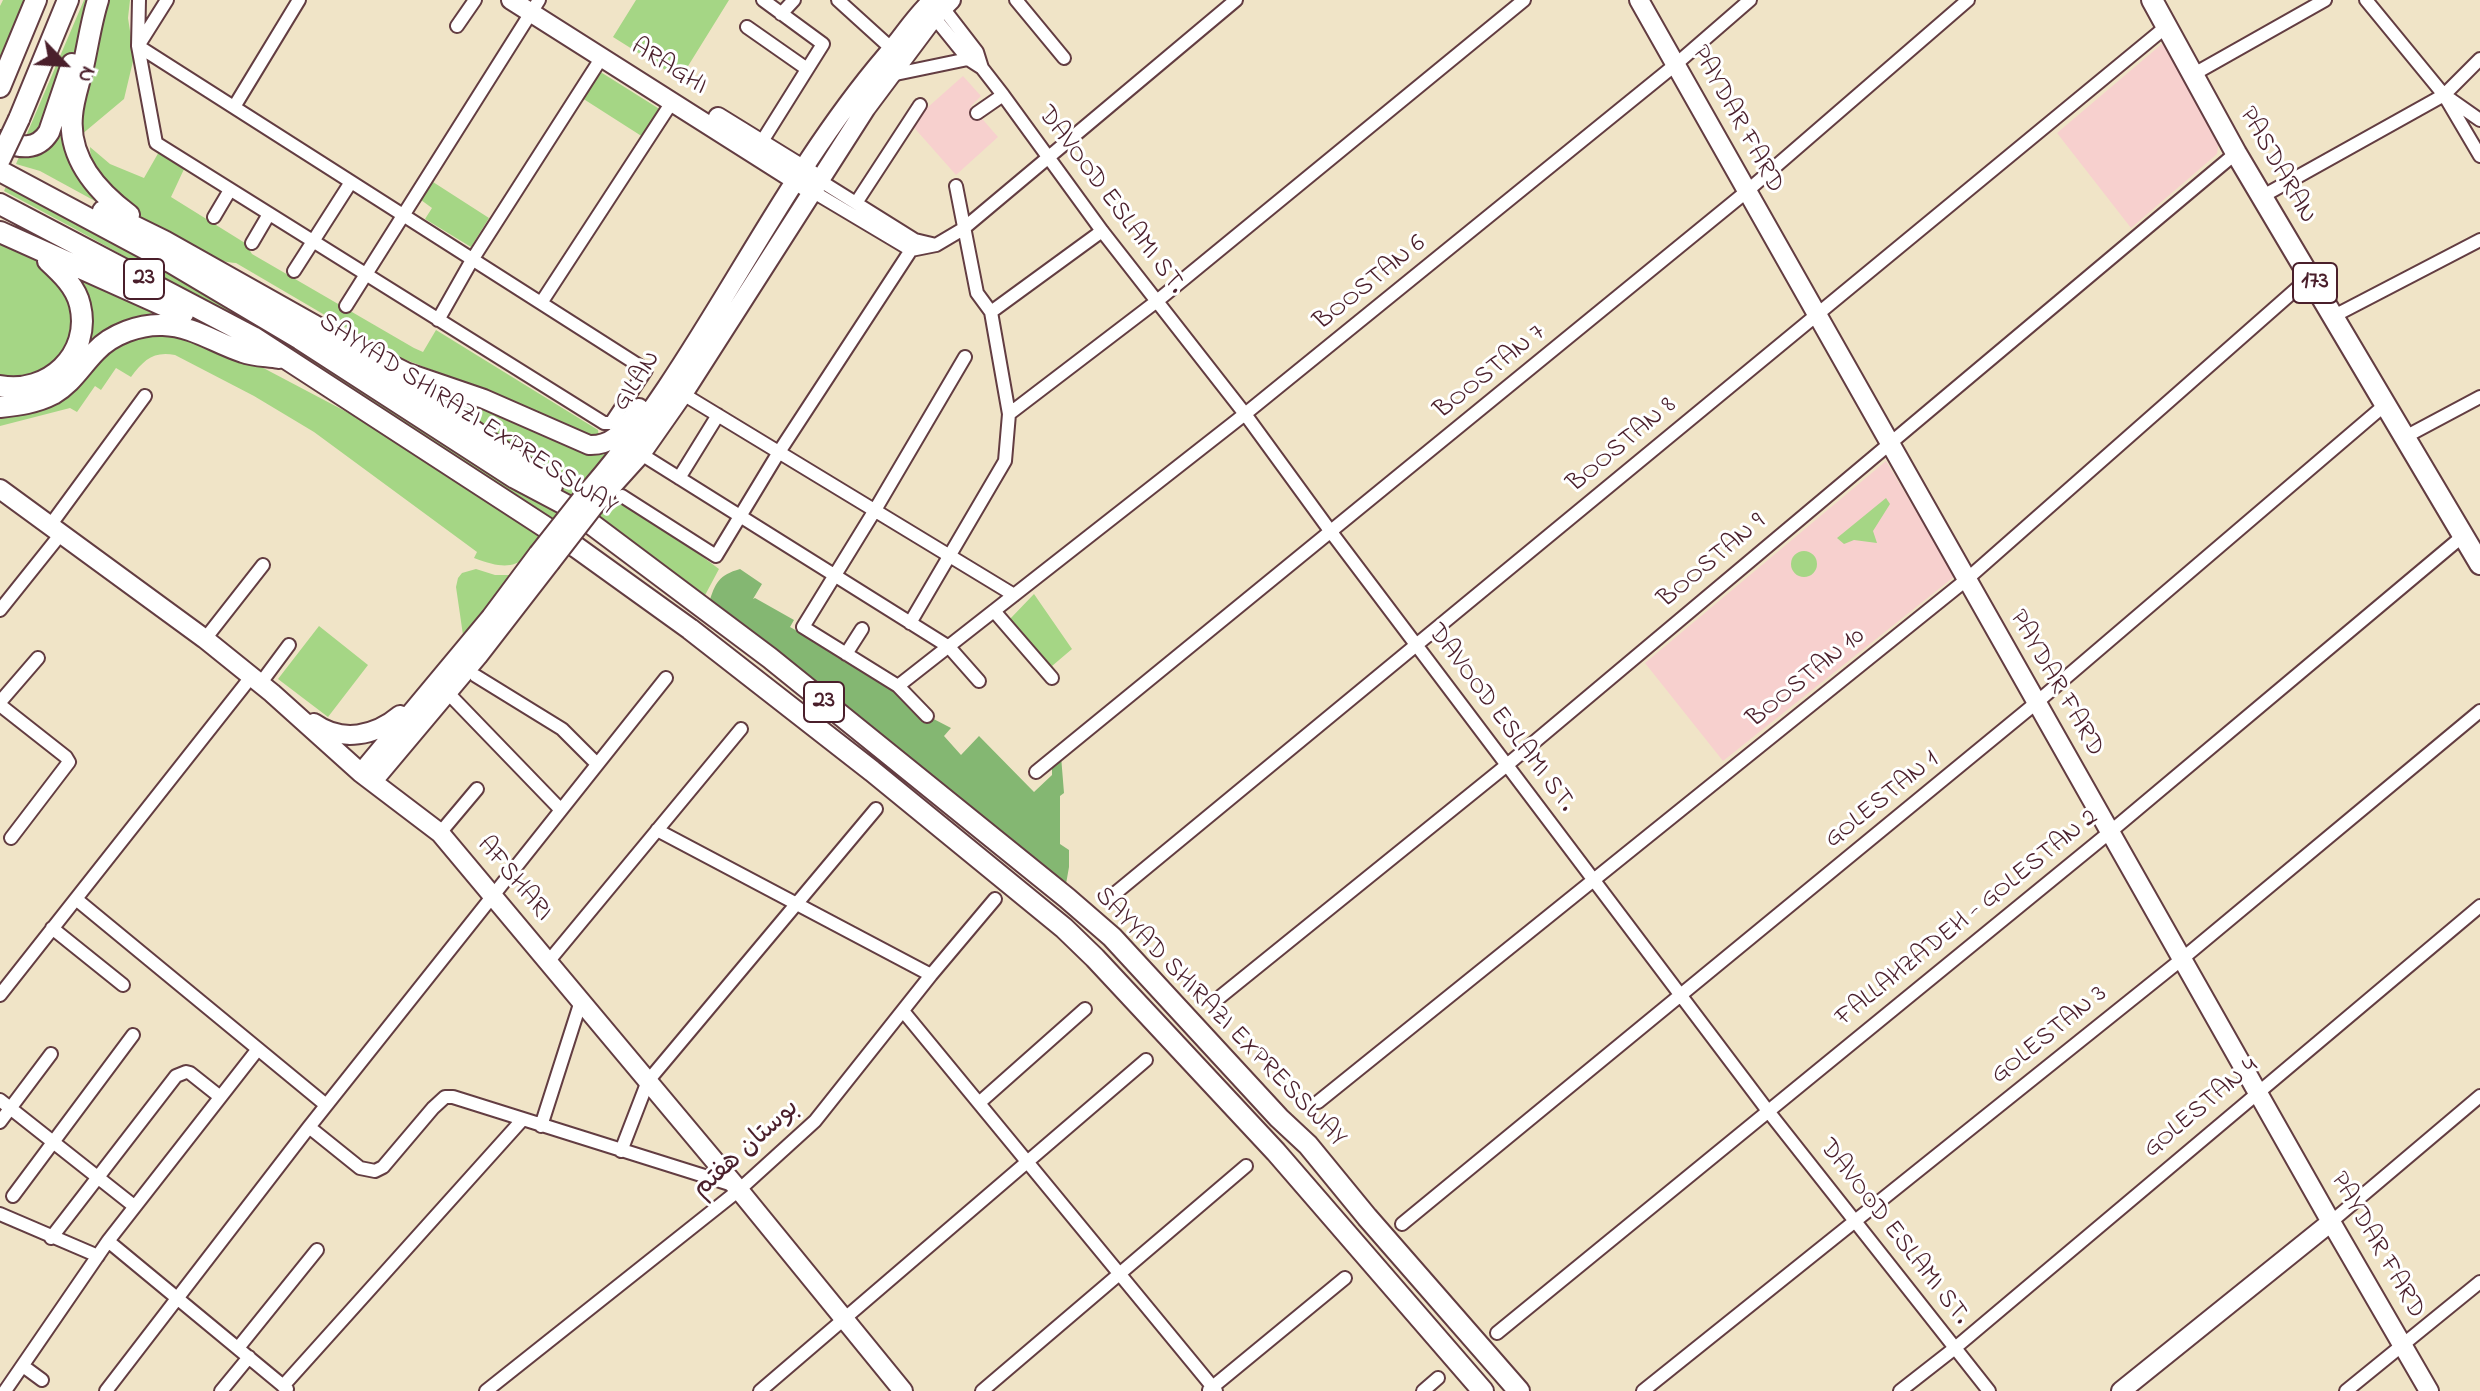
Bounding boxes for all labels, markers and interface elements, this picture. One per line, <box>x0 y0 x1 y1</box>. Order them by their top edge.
north arrow <box>24 24 104 104</box>
street label: ARAGHI <box>624 33 712 103</box>
street label: PAYDAR FARD <box>1683 41 1789 199</box>
text: N <box>68 61 103 88</box>
street label: DAVOOD ESLAMI ST. <box>1029 101 1191 301</box>
street label: PASDARAN <box>2230 102 2322 230</box>
street label: BOOSTAN 6 <box>1309 229 1433 339</box>
road number: 23 <box>124 259 164 299</box>
road number: 173 <box>2293 263 2337 303</box>
street label: SAYYAD SHIRAZI EXPRESSWAY <box>312 308 622 524</box>
street label: BOOSTAN 7 <box>1429 319 1553 427</box>
street label: GILAN <box>607 346 669 418</box>
street label: BOOSTAN 8 <box>1562 391 1684 501</box>
street label: BOOSTAN 9 <box>1653 508 1773 616</box>
street label: PAYDAR FARD <box>2001 605 2109 763</box>
street label: DAVOOD ESLAMI ST. <box>1419 619 1581 819</box>
street label: BOOSTAN 10 <box>1742 622 1872 736</box>
road number: 23 <box>804 682 844 722</box>
street label: GOLESTAN 1 <box>1820 745 1946 857</box>
street label: FALLAHZADEH - GOLESTAN 2 <box>1831 804 2105 1034</box>
street label: AFSHARI <box>469 831 557 929</box>
street label: SAYYAD SHIRAZI EXPRESSWAY <box>1086 881 1352 1155</box>
street label: GOLESTAN 3 <box>1986 980 2114 1092</box>
street label: GOLESTAN 4 <box>2138 1052 2266 1166</box>
street label: بوستان هفتم <box>687 1094 807 1206</box>
street label: DAVOOD ESLAMI ST. <box>1811 1134 1975 1332</box>
street label: PAYDAR FARD <box>2322 1167 2430 1325</box>

